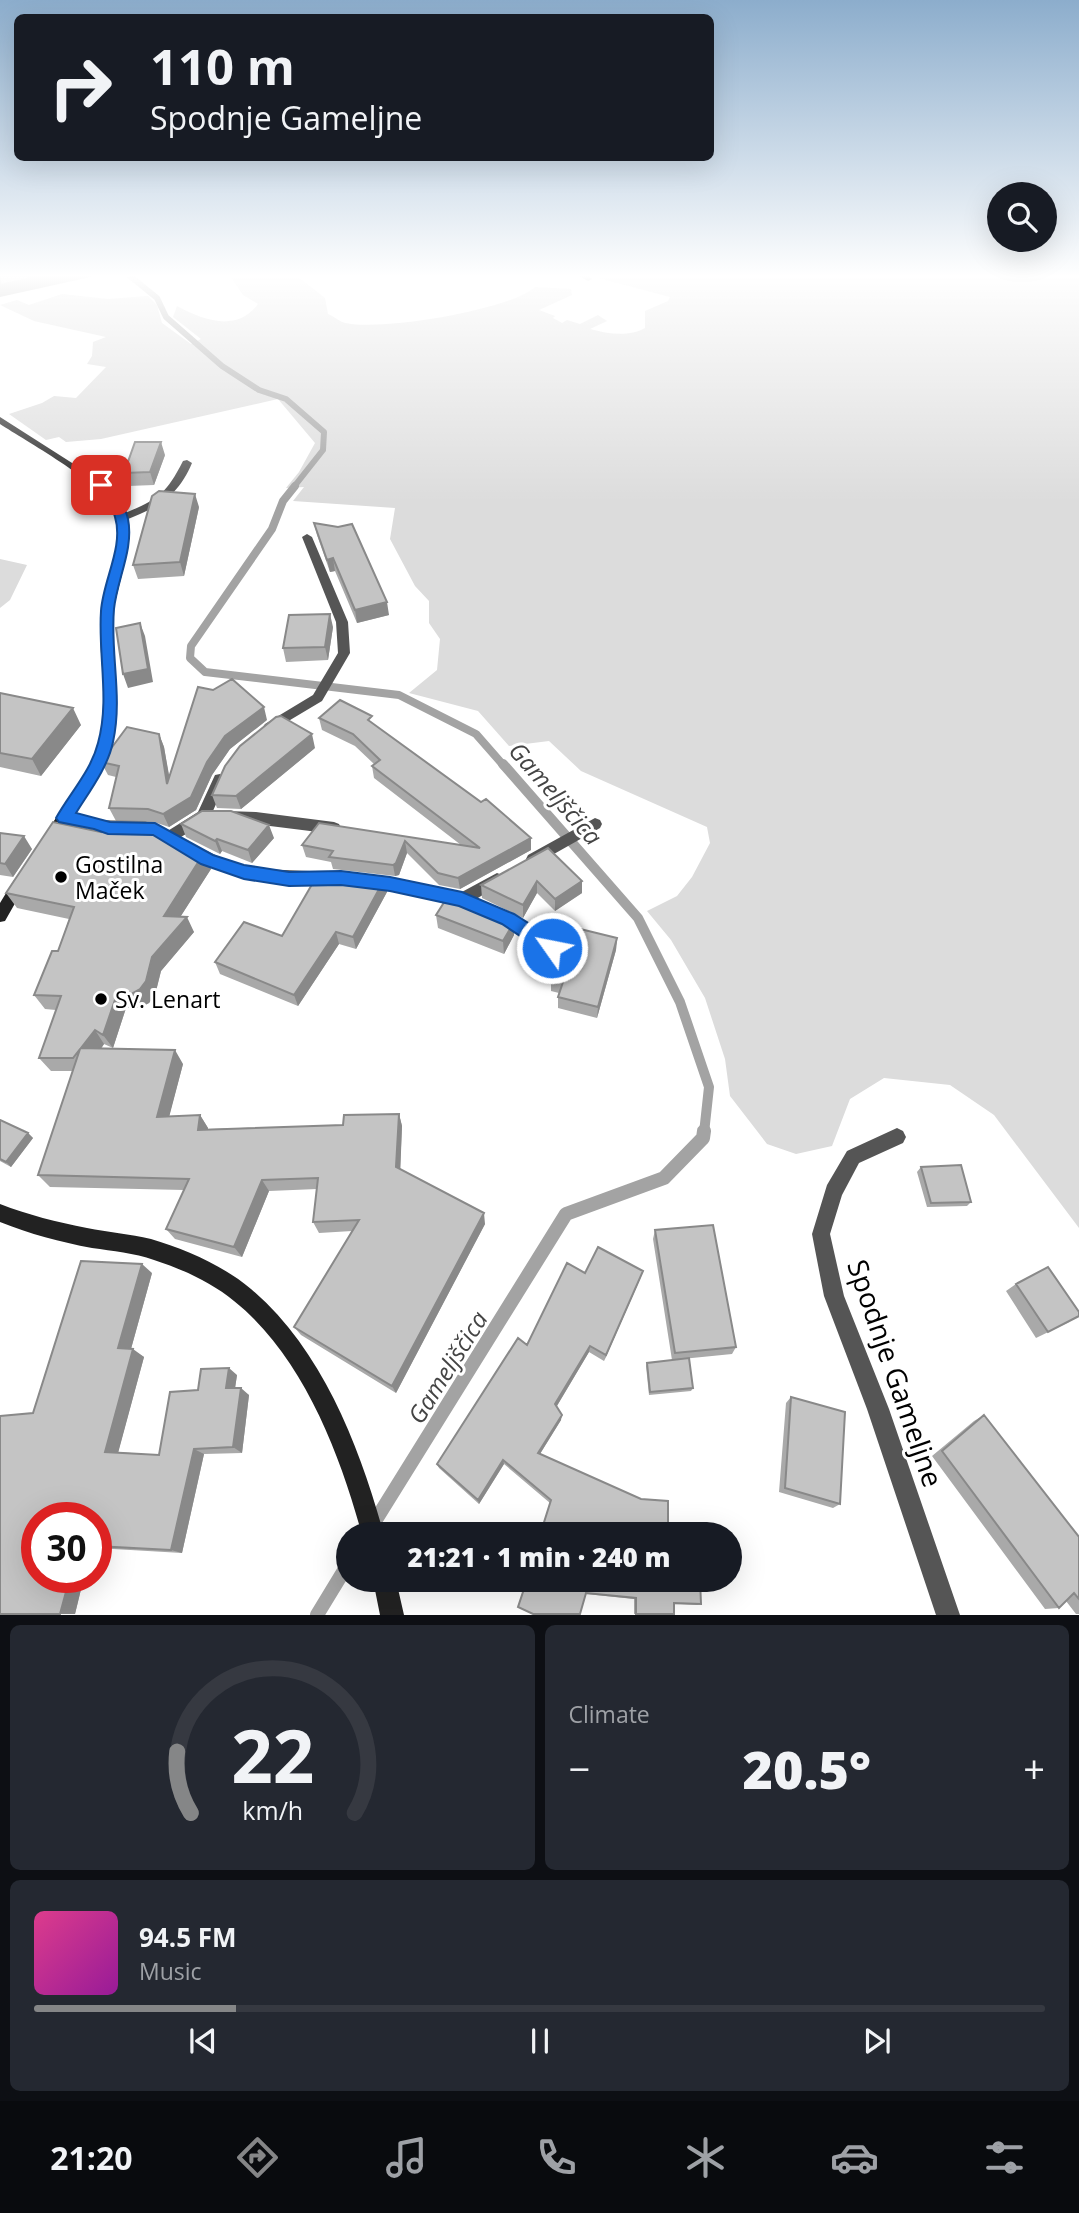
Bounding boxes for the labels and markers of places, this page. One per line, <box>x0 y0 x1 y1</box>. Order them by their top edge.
pin <box>71 455 131 515</box>
place label: Gostilna Maček <box>75 848 163 906</box>
marker: Gostilna Maček <box>53 869 69 885</box>
place label: Sv. Lenart <box>115 983 221 1015</box>
marker: Sv. Lenart <box>93 991 109 1007</box>

